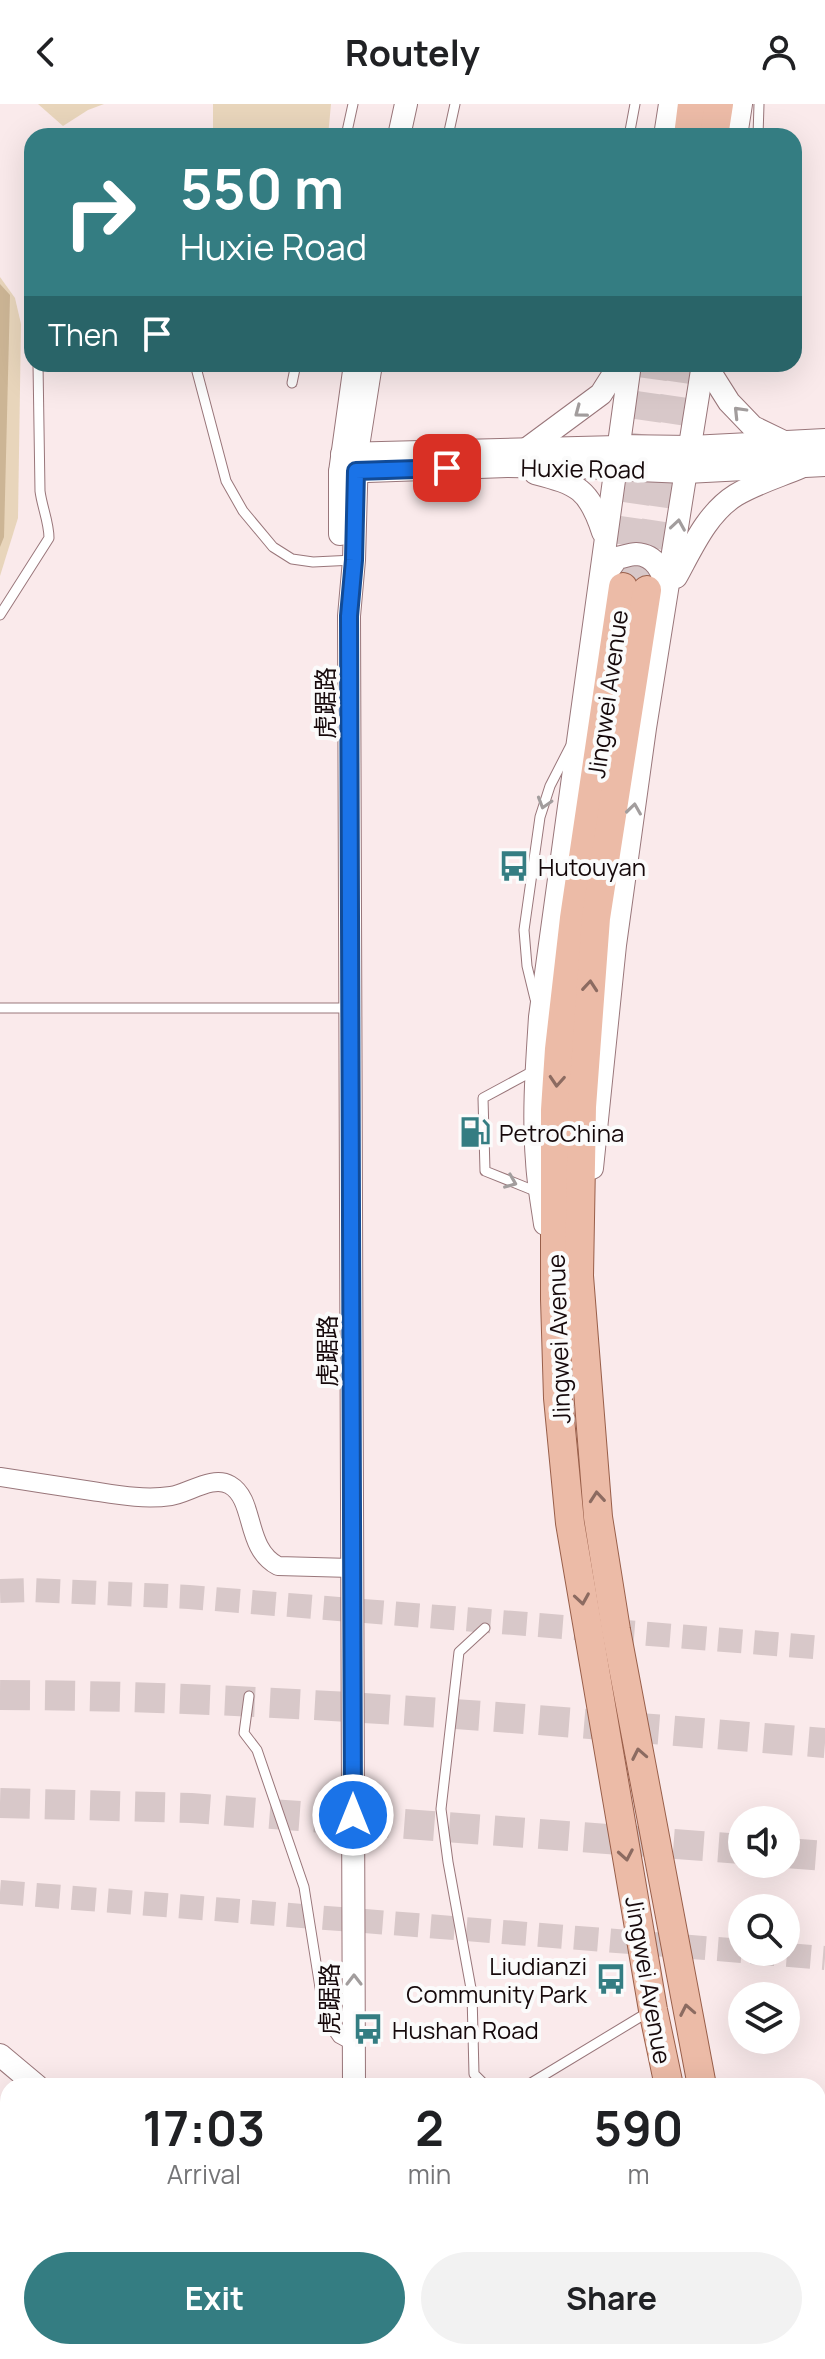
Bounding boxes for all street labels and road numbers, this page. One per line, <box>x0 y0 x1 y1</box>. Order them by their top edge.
street label: Huxie Road <box>520 450 646 486</box>
street label: Jingwei Avenue <box>579 608 635 780</box>
street label: 虎踞路 <box>308 667 341 739</box>
street label: Jingwei Avenue <box>539 1254 577 1424</box>
street label: 虎踞路 <box>310 1315 343 1387</box>
street label: Jingwei Avenue <box>618 1894 680 2066</box>
street label: 虎踞路 <box>312 1963 345 2035</box>

